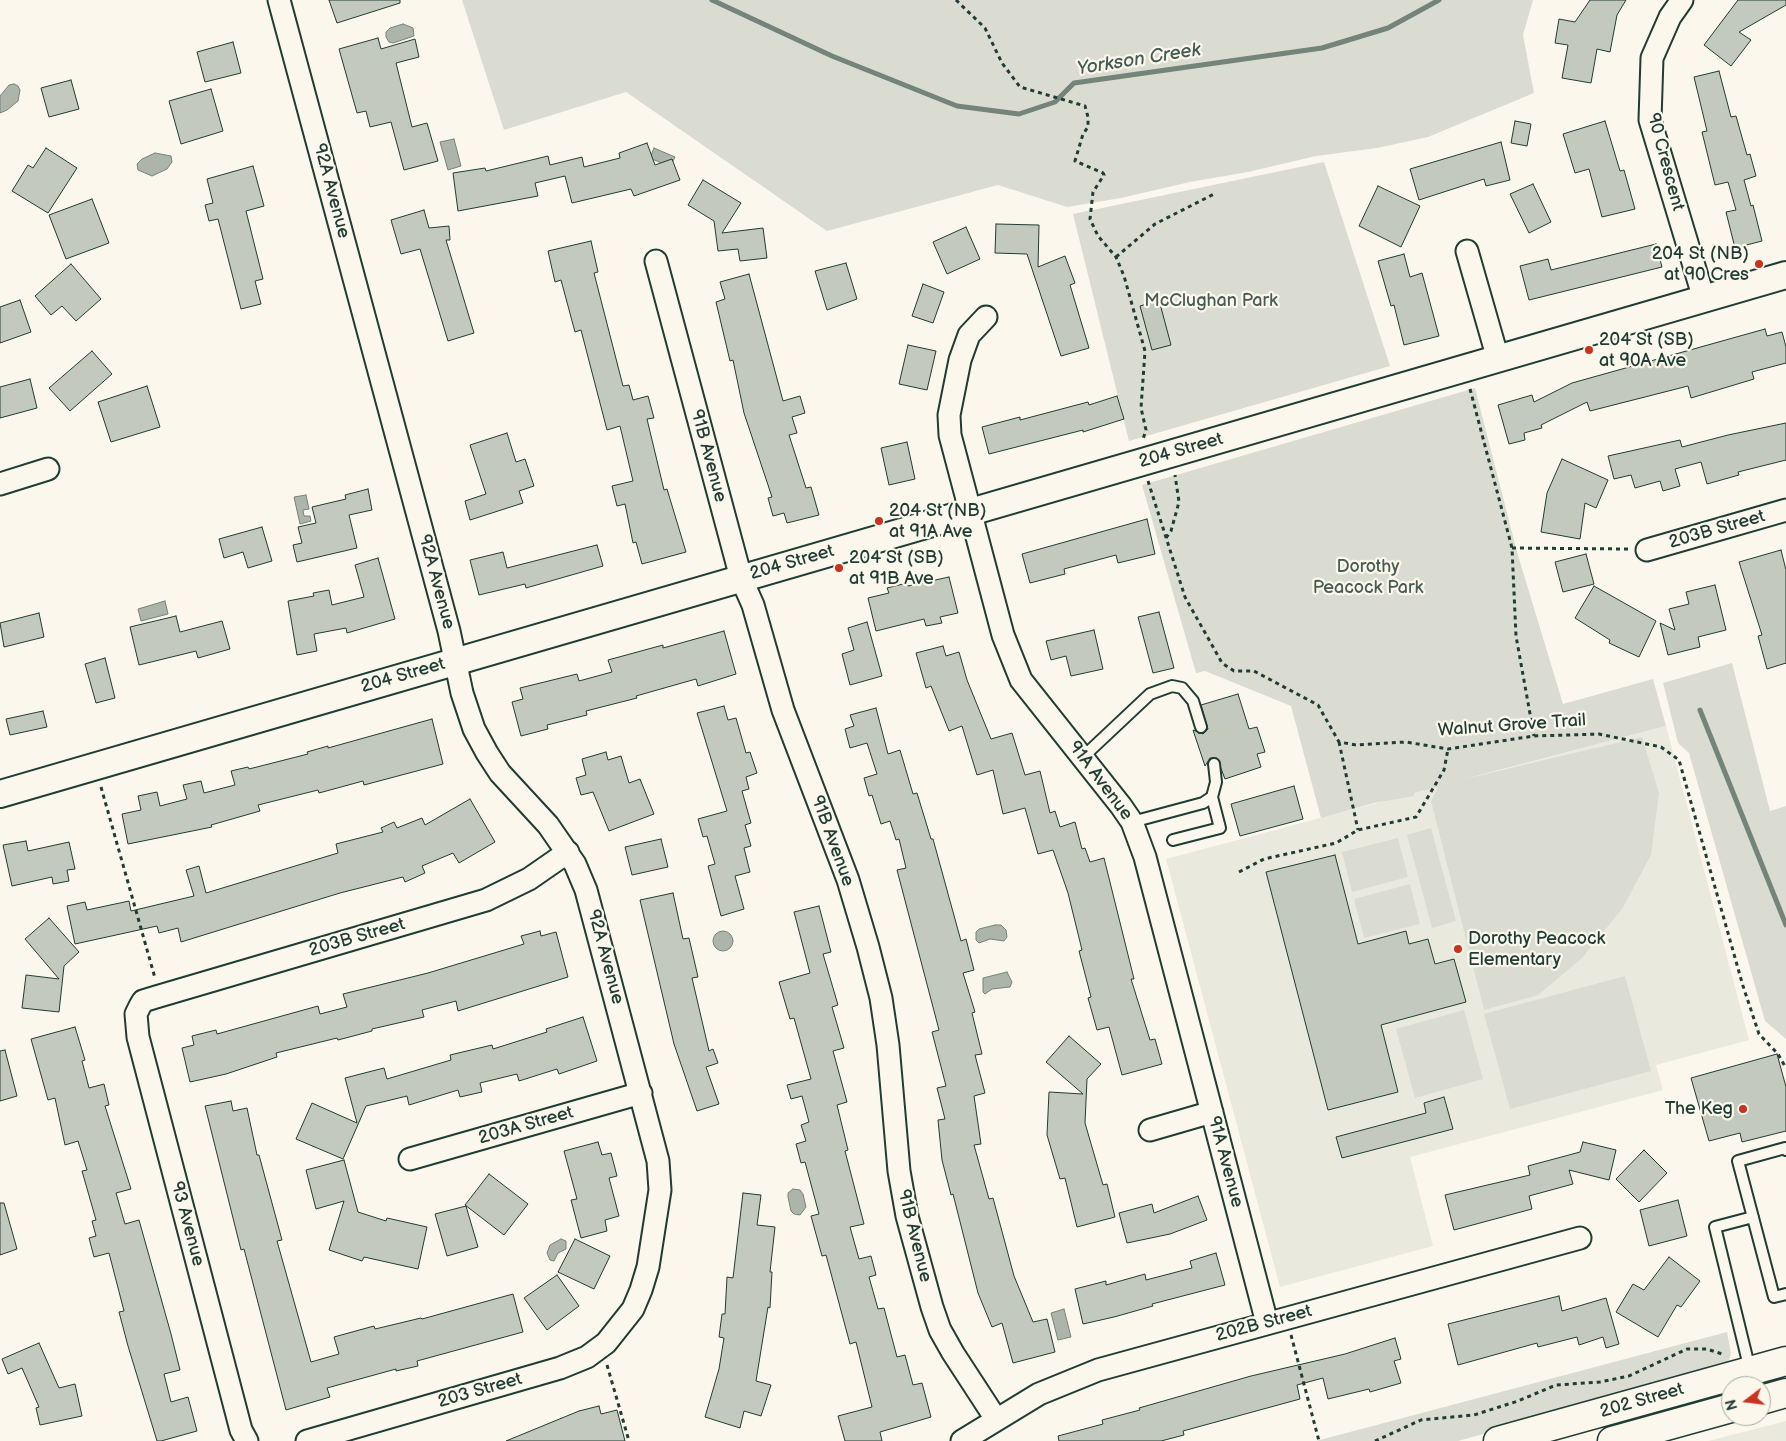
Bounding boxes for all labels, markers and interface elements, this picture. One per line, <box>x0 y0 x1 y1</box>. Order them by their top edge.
water label: Yorkson Creek <box>1076 39 1202 81</box>
street label: 90 Crescent <box>1642 111 1688 213</box>
street label: 92A Avenue <box>308 141 354 241</box>
place label: 204 St (NB) at 90 Cres <box>1652 243 1749 286</box>
marker: 204 St (NB) at 90 Cres <box>1753 258 1765 270</box>
park label: McClughan Park <box>1144 290 1278 312</box>
place label: 204 St (SB) at 90A Ave <box>1599 329 1694 372</box>
marker: 204 St (SB) at 90A Ave <box>1583 344 1595 356</box>
street label: 91B Avenue <box>685 407 731 505</box>
street label: 204 Street <box>1136 429 1226 473</box>
place label: 204 St (NB) at 91A Ave <box>889 500 986 542</box>
street label: 203B Street <box>1666 506 1768 554</box>
marker: 204 St (NB) at 91A Ave <box>873 515 885 527</box>
street label: 92A Avenue <box>413 532 459 632</box>
street label: 204 Street <box>747 541 837 585</box>
place label: 204 St (SB) at 91B Ave <box>849 547 944 590</box>
park label: Dorothy Peacock Park <box>1313 556 1423 598</box>
marker: 204 St (SB) at 91B Ave <box>833 562 845 574</box>
street label: 204 Street <box>358 654 448 698</box>
street label: Walnut Grove Trail <box>1437 710 1587 742</box>
street label: 91A Avenue <box>1063 737 1137 825</box>
street label: 91B Avenue <box>806 793 858 889</box>
street label: 92A Avenue <box>582 907 628 1007</box>
street label: 203B Street <box>306 914 408 962</box>
place label: Dorothy Peacock Elementary <box>1468 928 1605 971</box>
marker: Dorothy Peacock Elementary <box>1452 943 1464 955</box>
place label: The Keg <box>1665 1098 1733 1120</box>
street label: 203A Street <box>476 1102 576 1150</box>
marker: The Keg <box>1737 1103 1749 1115</box>
street label: 91A Avenue <box>1202 1114 1248 1210</box>
street label: 93 Avenue <box>165 1179 209 1269</box>
street label: 91B Avenue <box>892 1187 936 1285</box>
street label: 202B Street <box>1214 1301 1314 1347</box>
street label: 203 Street <box>435 1369 525 1413</box>
north arrow <box>1721 1376 1771 1426</box>
street label: 202 Street <box>1598 1379 1686 1423</box>
text: N <box>1722 1397 1742 1412</box>

